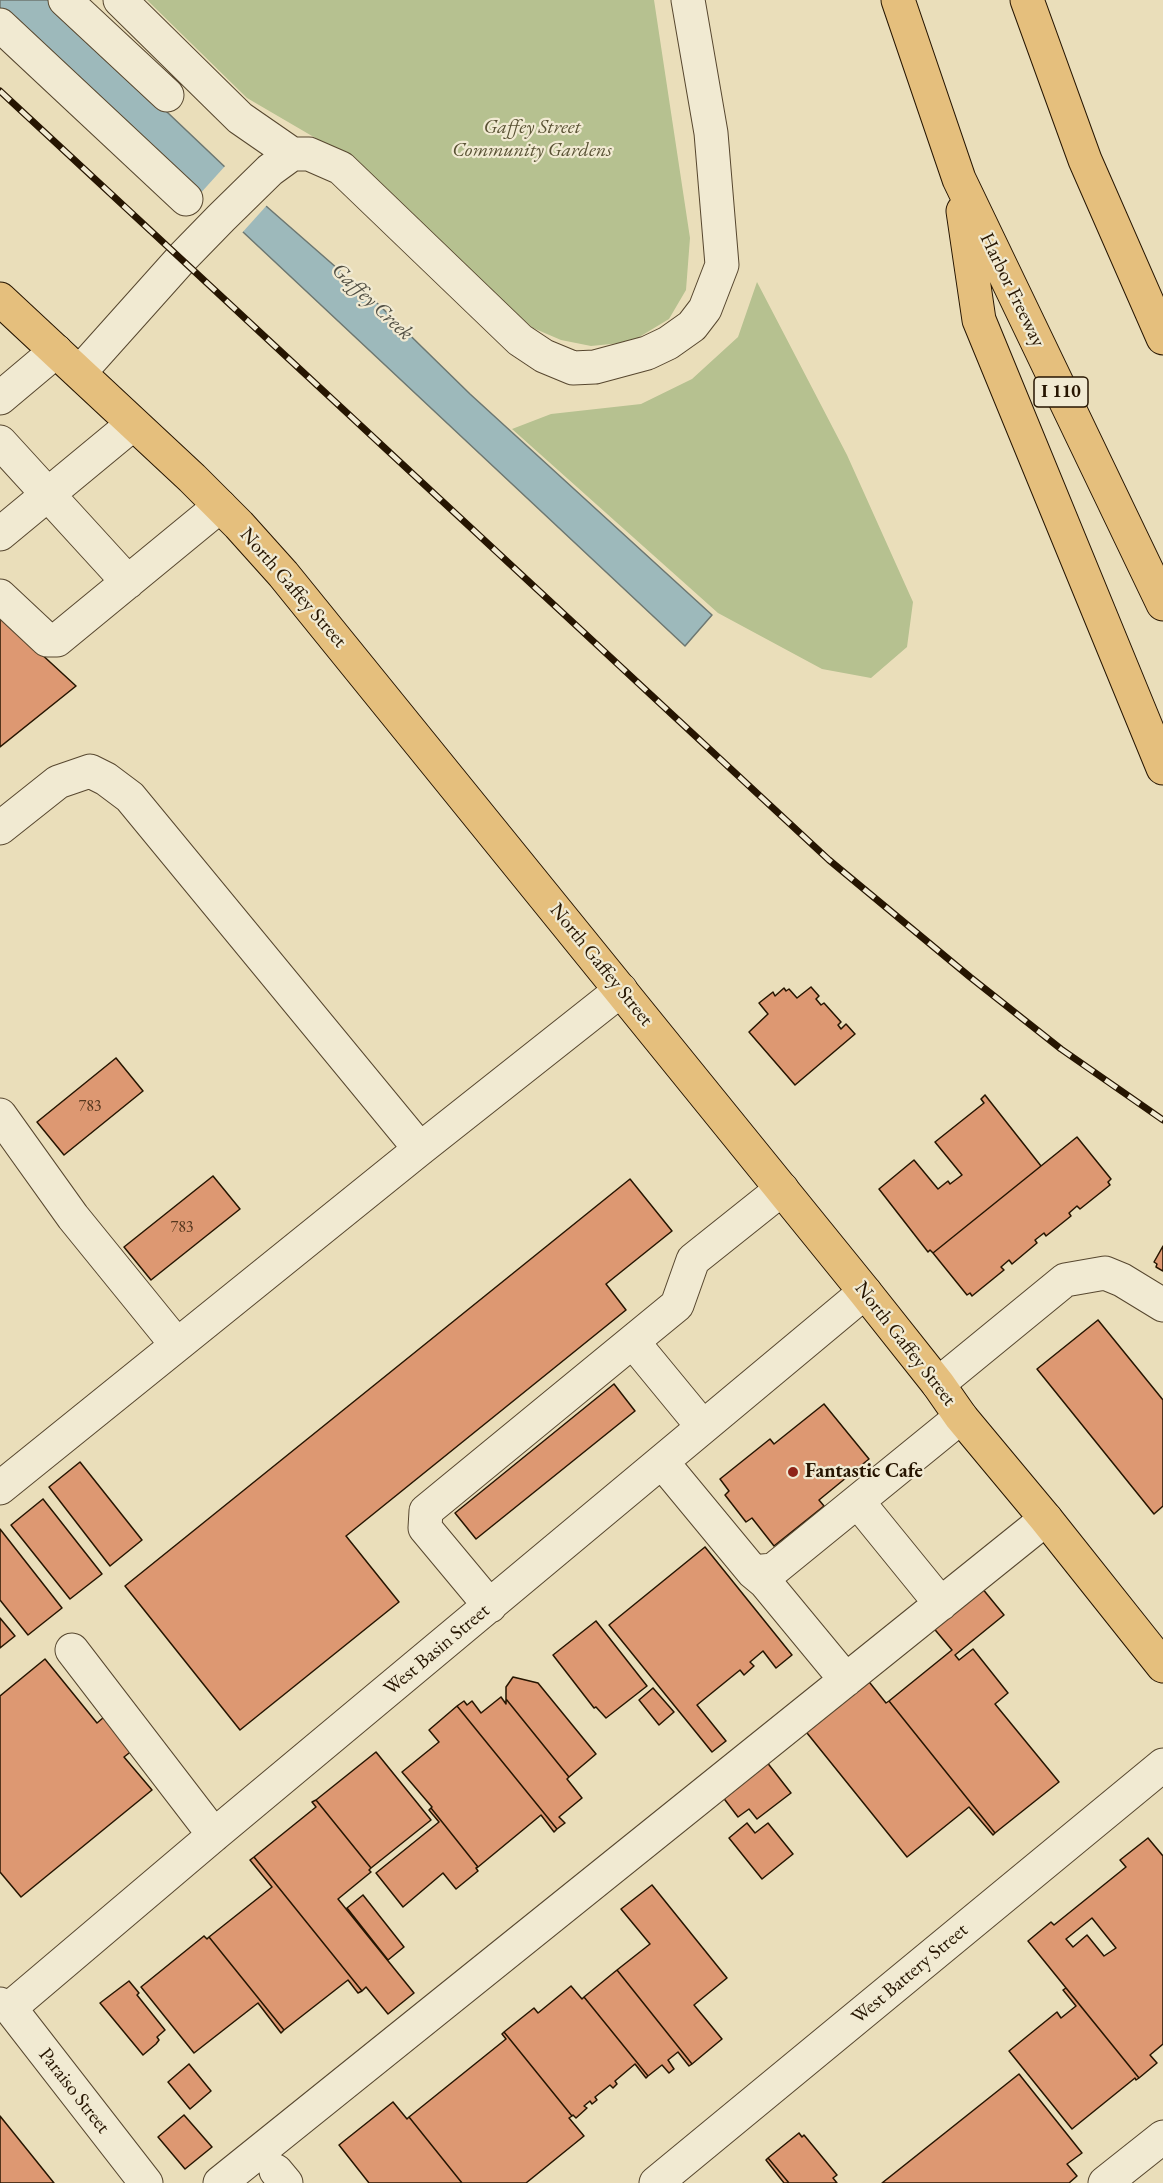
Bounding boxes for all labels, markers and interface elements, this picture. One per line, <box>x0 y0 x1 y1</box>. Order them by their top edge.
park label: Gaffey Street Community Gardens <box>452 116 612 163</box>
street label: Harbor Freeway <box>974 229 1050 351</box>
water label: Gaffey Creek <box>326 258 418 346</box>
road number: I 110 <box>1034 377 1088 407</box>
street label: North Gaffey Street <box>234 523 352 653</box>
street label: North Gaffey Street <box>544 899 658 1031</box>
house number: 783 <box>78 1097 102 1117</box>
house number: 783 <box>170 1218 194 1238</box>
street label: North Gaffey Street <box>849 1277 961 1411</box>
place label: Fantastic Cafe <box>805 1460 923 1484</box>
marker: Fantastic Cafe <box>786 1465 800 1479</box>
street label: West Basin Street <box>379 1599 495 1701</box>
street label: West Battery Street <box>847 1918 973 2030</box>
street label: Paraiso Street <box>33 2043 115 2139</box>

